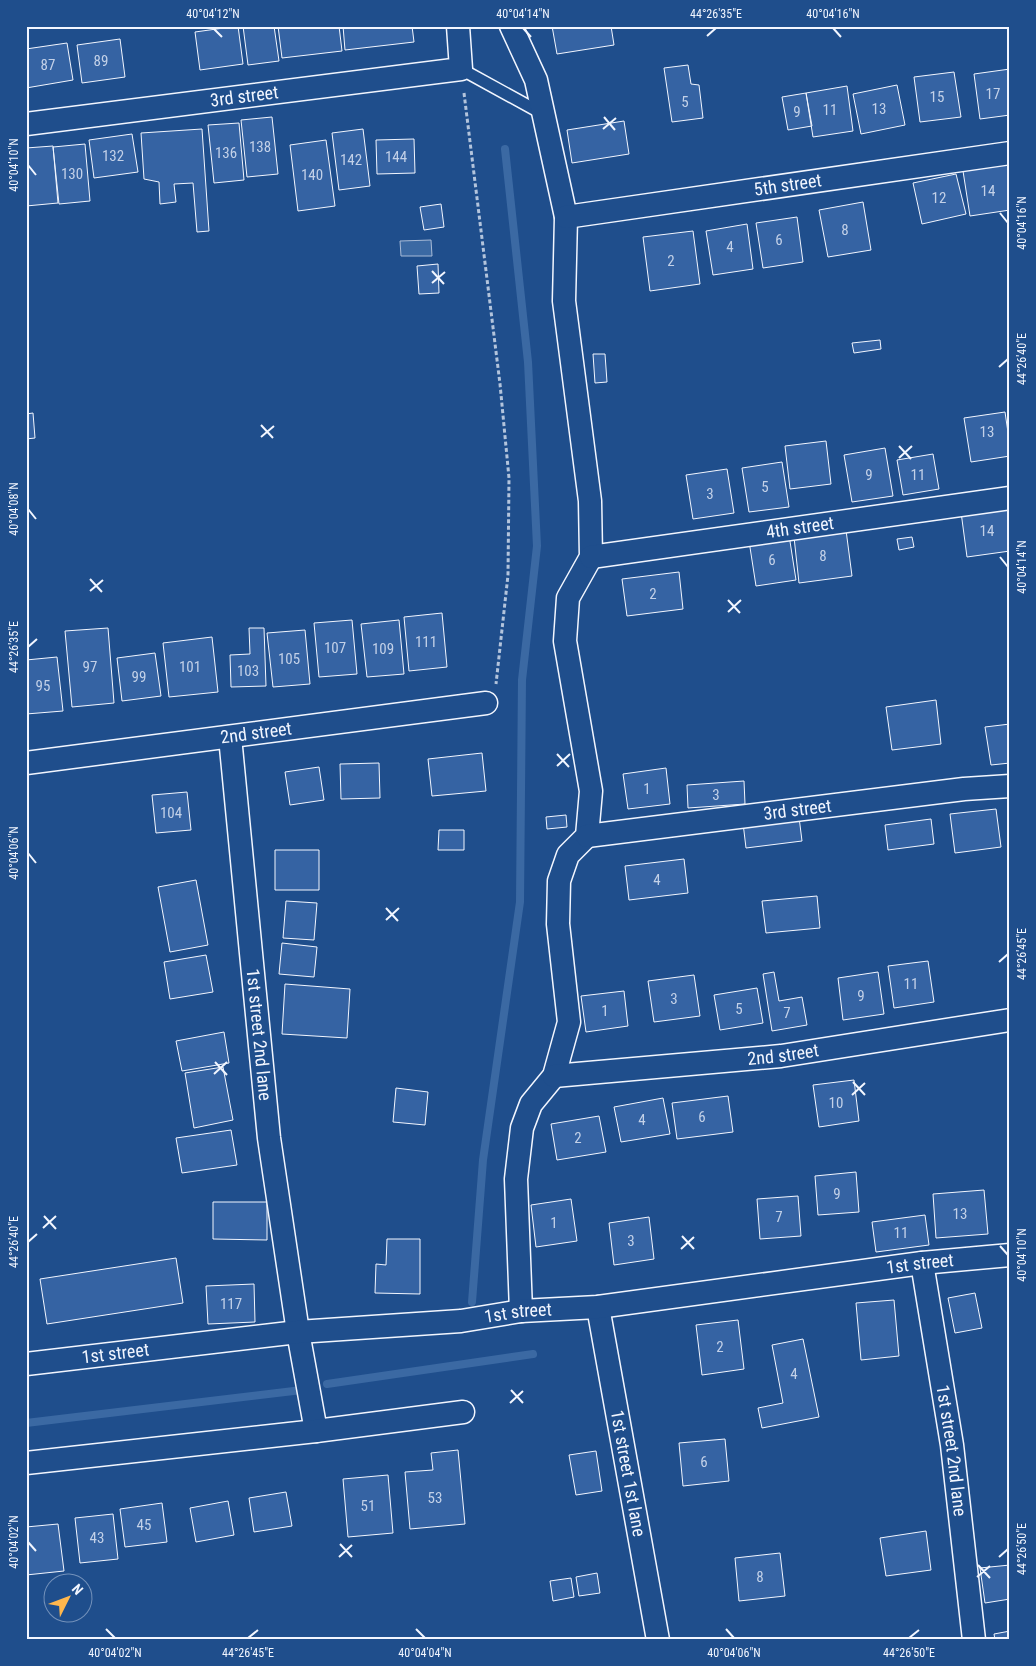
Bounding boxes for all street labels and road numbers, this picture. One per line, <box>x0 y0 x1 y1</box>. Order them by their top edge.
street label: 3rd street <box>209 81 279 111</box>
street label: 5th street <box>752 169 823 200</box>
street label: 4th street <box>765 512 835 542</box>
street label: 2nd street <box>219 717 293 748</box>
street label: 3rd street <box>762 795 833 824</box>
street label: 1st street 2nd lane <box>243 968 276 1101</box>
street label: 2nd street <box>746 1039 820 1069</box>
street label: 1st street <box>885 1249 954 1278</box>
street label: 1st street <box>483 1298 552 1327</box>
street label: 1st street <box>81 1339 150 1367</box>
street label: 1st street 2nd lane <box>932 1383 971 1517</box>
street label: 1st street 1st lane <box>607 1408 650 1538</box>

